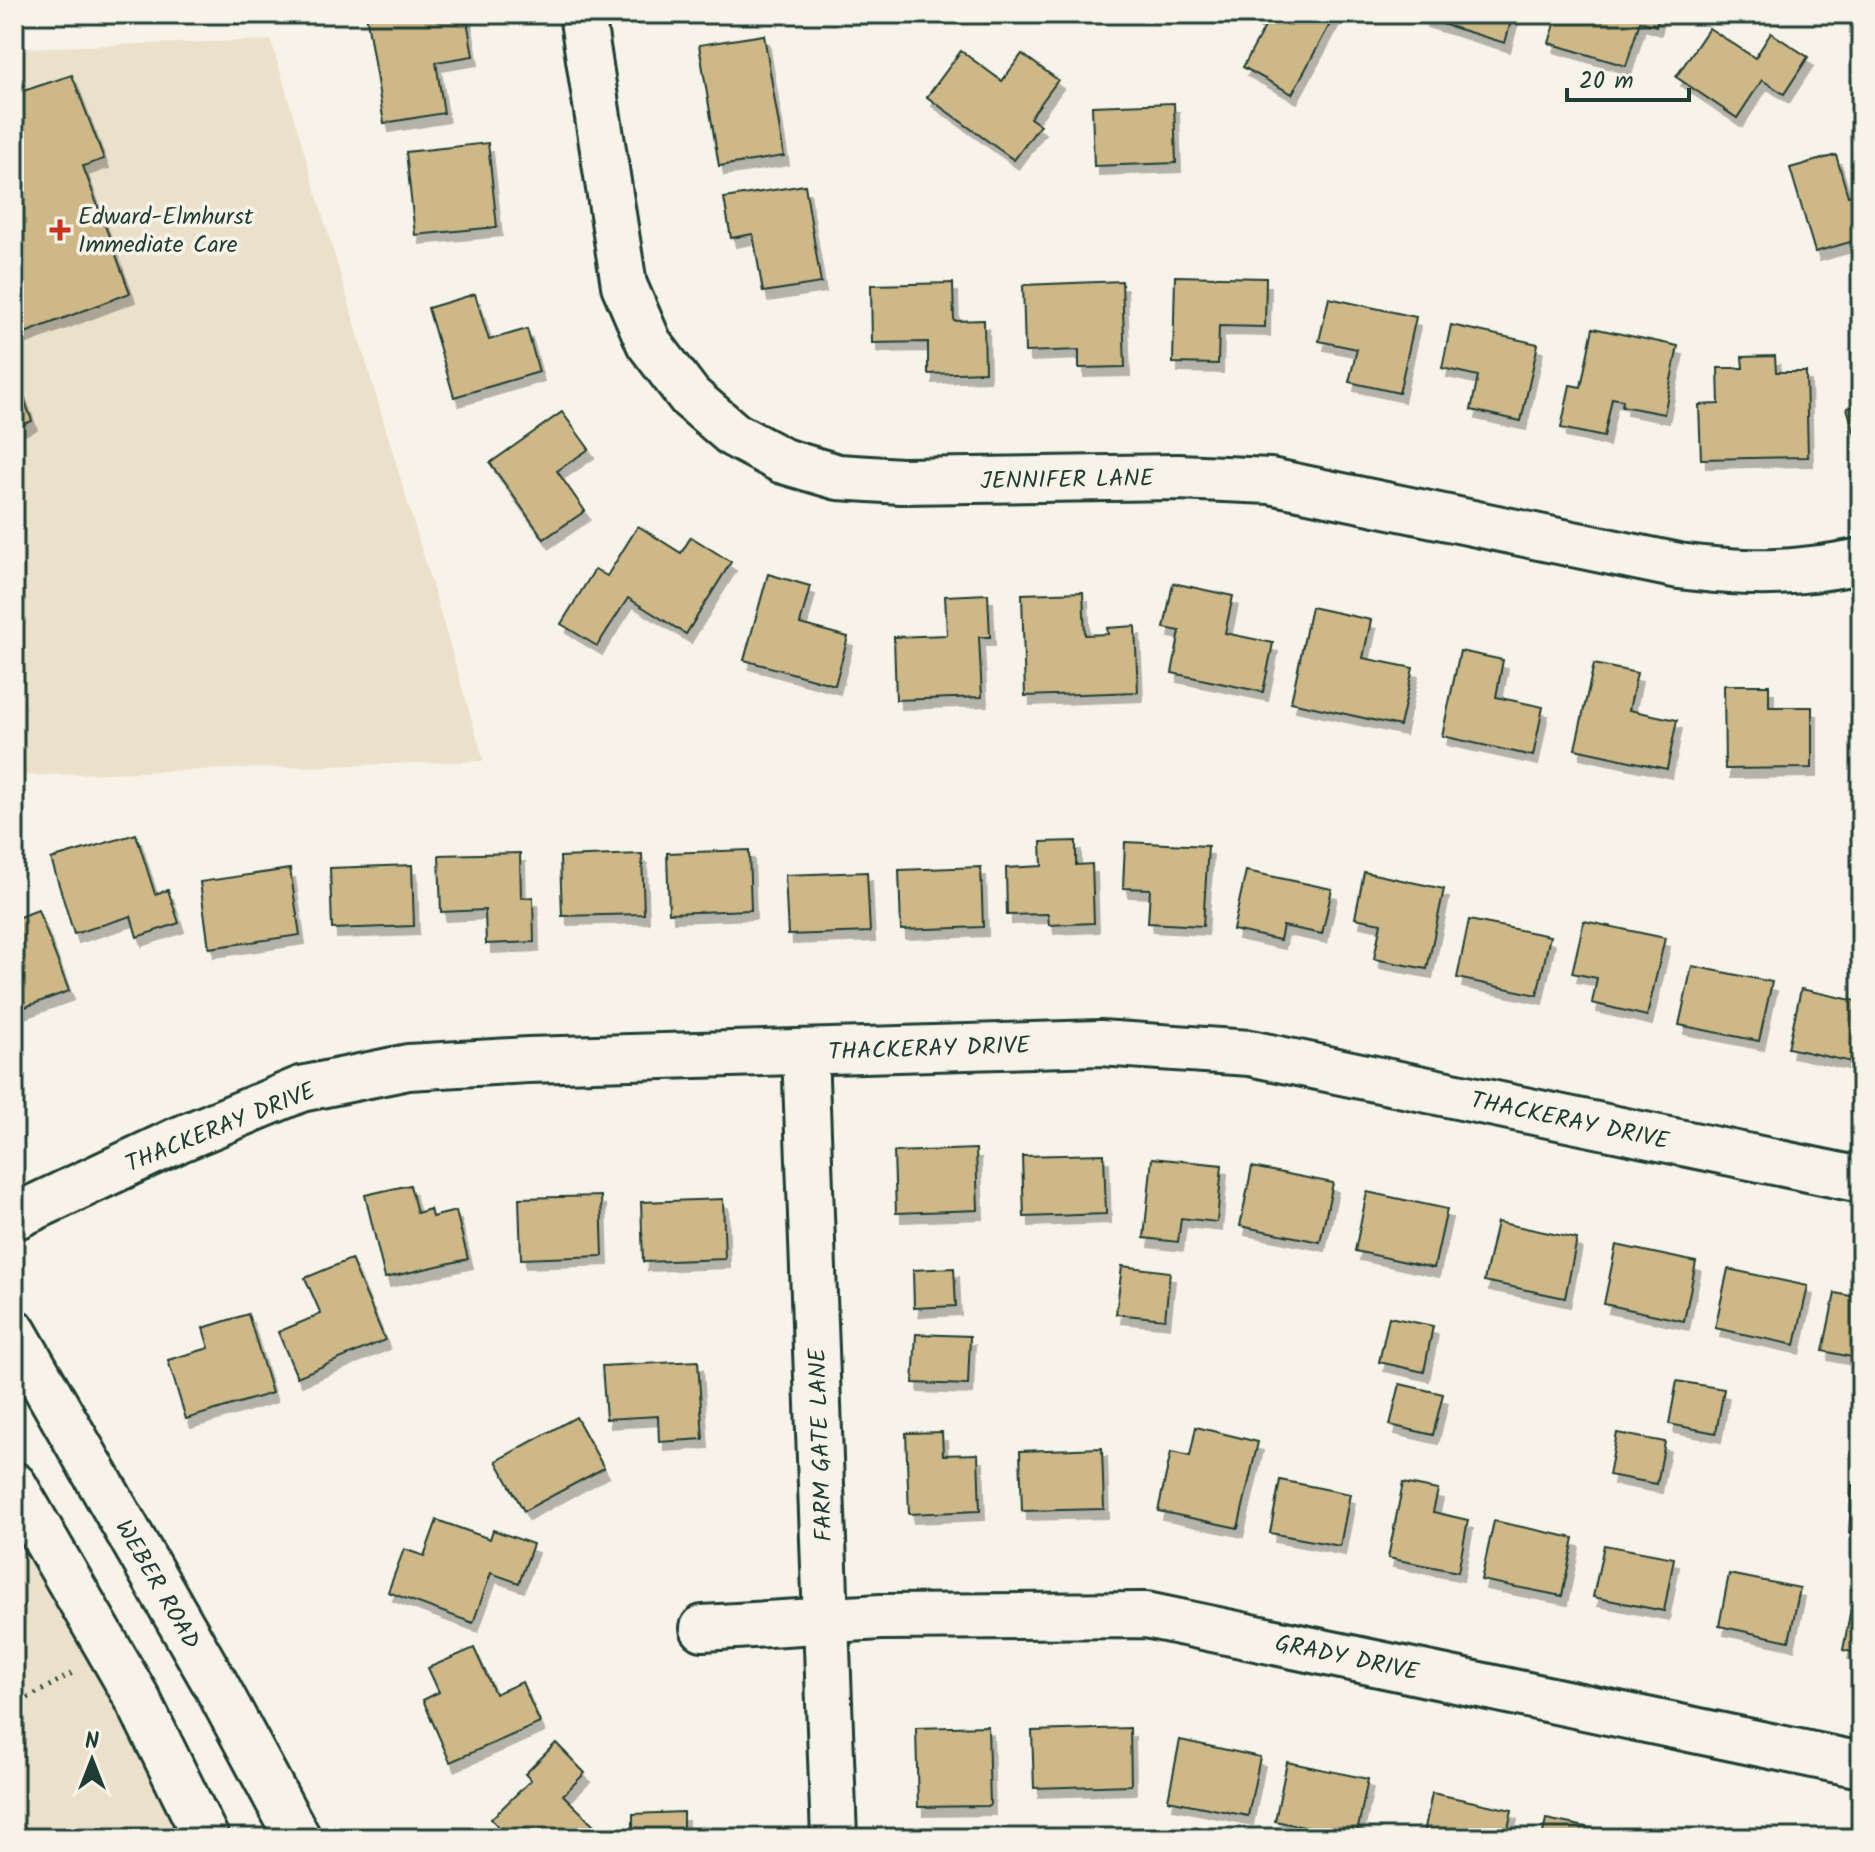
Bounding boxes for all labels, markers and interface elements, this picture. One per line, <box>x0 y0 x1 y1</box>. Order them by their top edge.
scale bar <box>1567 52 1689 102</box>
text: 20 m <box>1579 62 1634 101</box>
place label: Edward-Elmhurst Immediate Care <box>78 198 254 265</box>
marker: Edward-Elmhurst Immediate Care <box>49 219 71 241</box>
street label: JENNIFER LANE <box>980 459 1155 502</box>
street label: THACKERAY DRIVE <box>827 1026 1032 1073</box>
street label: THACKERAY DRIVE <box>120 1072 322 1184</box>
street label: THACKERAY DRIVE <box>1467 1081 1673 1162</box>
street label: FARM GATE LANE <box>799 1347 844 1542</box>
street label: WEBER ROAD <box>104 1512 210 1657</box>
street label: GRADY DRIVE <box>1271 1624 1423 1693</box>
north arrow <box>52 1720 132 1800</box>
text: N <box>85 1725 99 1760</box>

